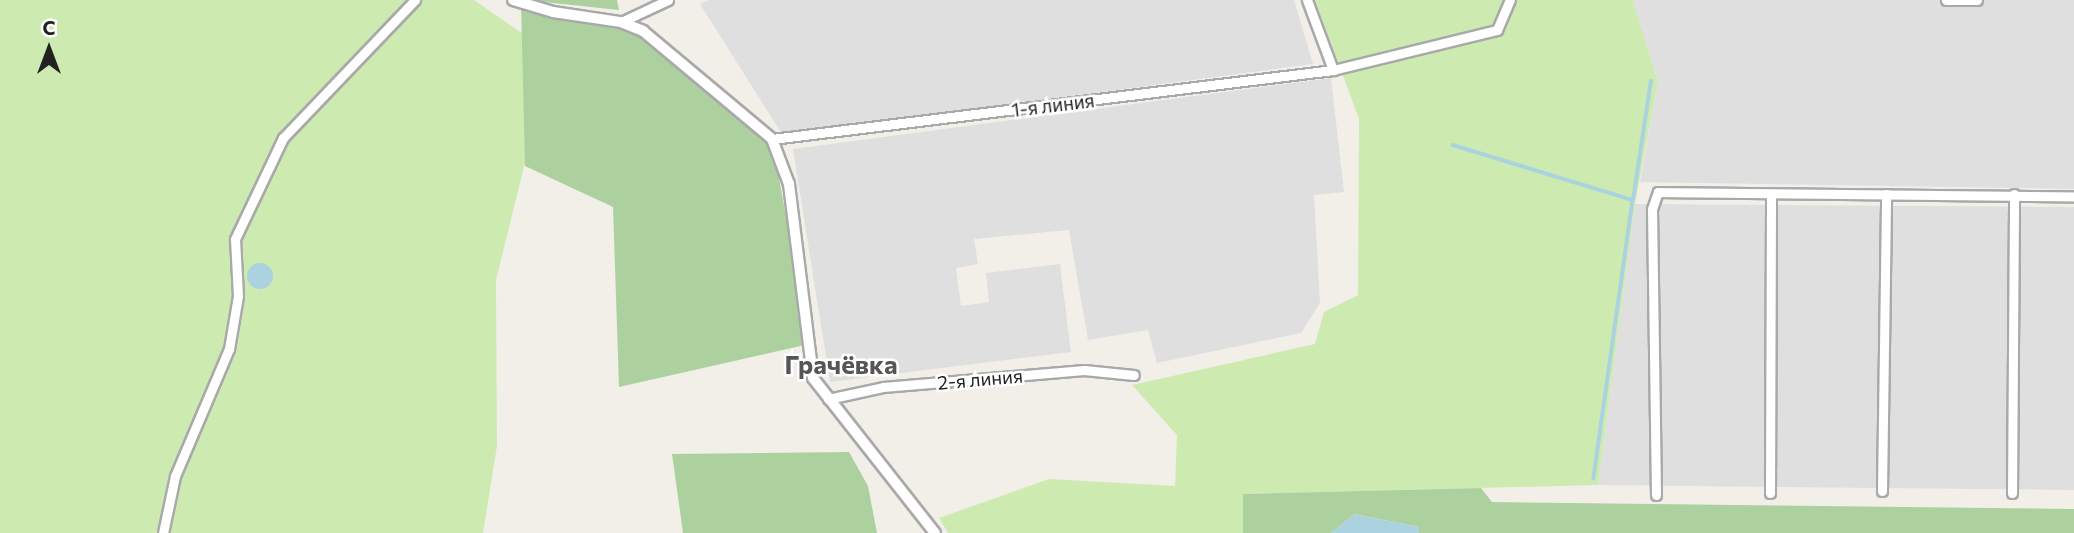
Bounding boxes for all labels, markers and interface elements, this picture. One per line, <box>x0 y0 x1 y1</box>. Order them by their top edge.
north arrow <box>14 14 84 84</box>
text: С <box>43 16 56 39</box>
street label: 1-я линия <box>1010 89 1096 121</box>
district label: Грачёвка <box>785 348 897 380</box>
street label: 2-я линия <box>936 364 1024 394</box>

